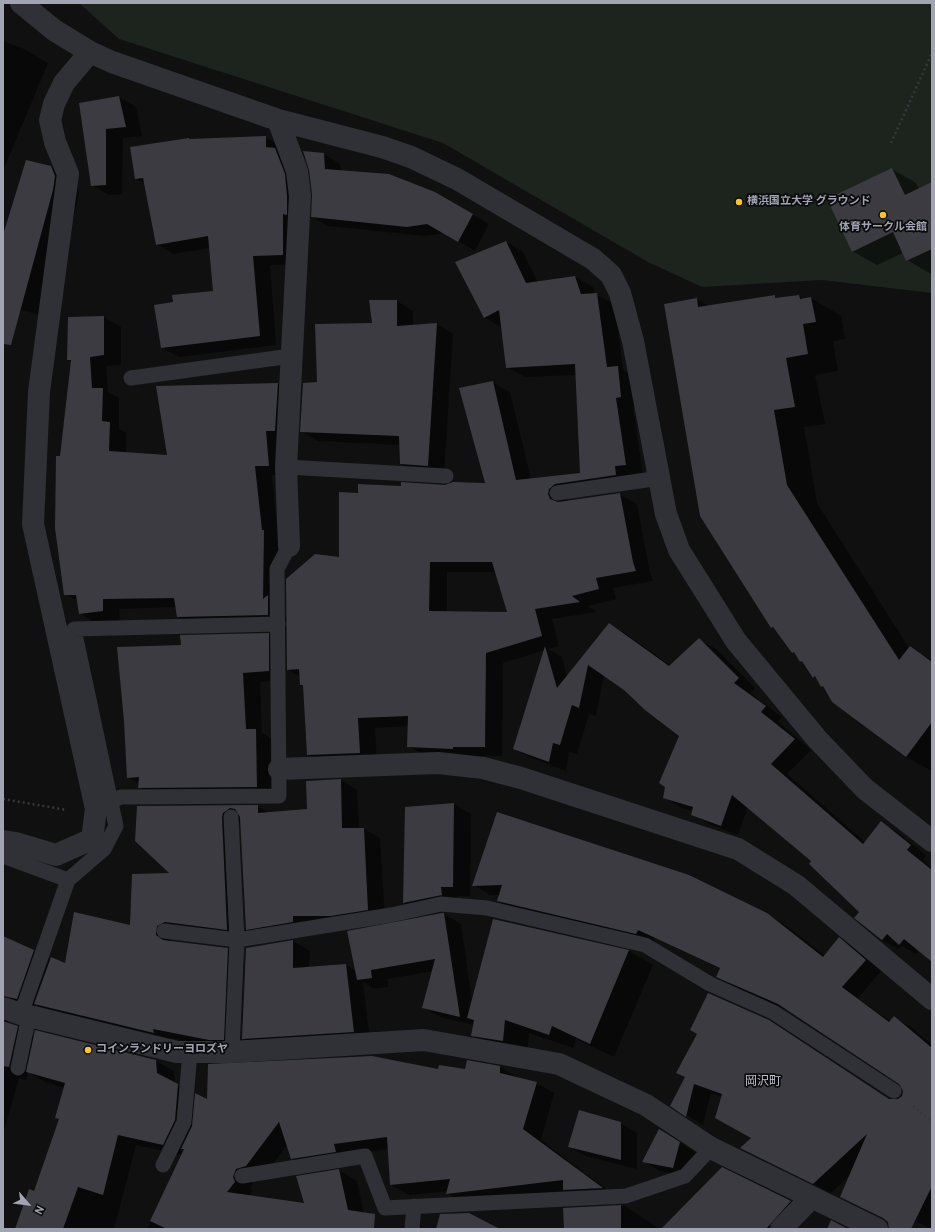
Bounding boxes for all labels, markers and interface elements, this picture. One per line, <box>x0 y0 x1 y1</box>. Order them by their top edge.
place label: 横浜国立大学 グラウンド <box>747 195 871 209</box>
marker: 横浜国立大学 グラウンド <box>734 197 744 207</box>
marker: 体育サークル会館 <box>878 210 888 220</box>
place label: 体育サークル会館 <box>839 221 927 235</box>
place label: コインランドリーヨロズヤ <box>96 1043 228 1057</box>
marker: コインランドリーヨロズヤ <box>83 1045 93 1055</box>
district label: 岡沢町 <box>745 1076 781 1090</box>
north arrow <box>8 1184 48 1224</box>
text: N <box>31 1203 47 1216</box>

